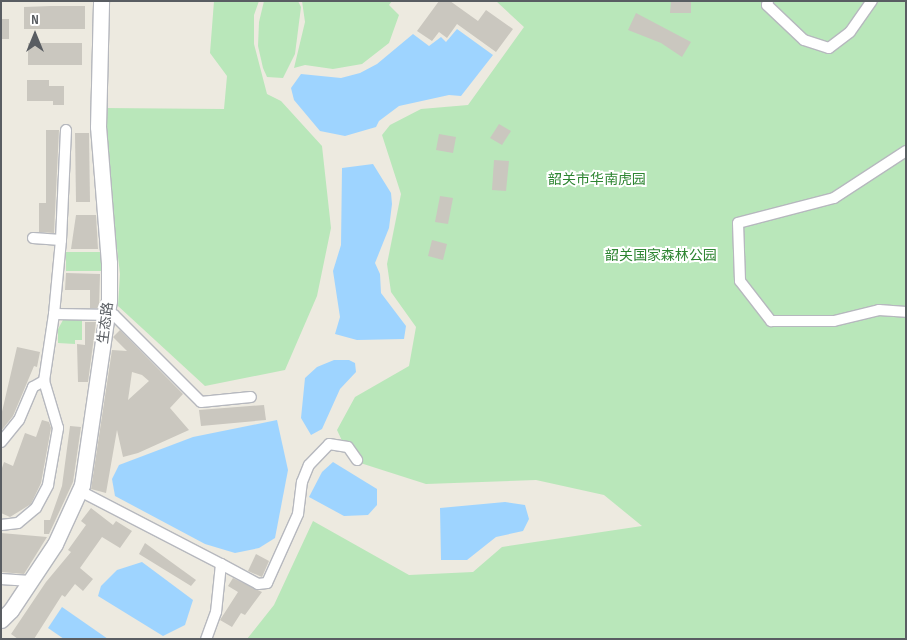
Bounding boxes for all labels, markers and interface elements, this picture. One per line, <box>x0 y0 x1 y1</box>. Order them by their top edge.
north arrow <box>10 10 60 60</box>
text: N <box>31 11 39 28</box>
park label: 韶关市华南虎园 <box>548 172 646 188</box>
park label: 韶关国家森林公园 <box>605 248 717 264</box>
street label: 生态路 <box>95 301 117 345</box>

